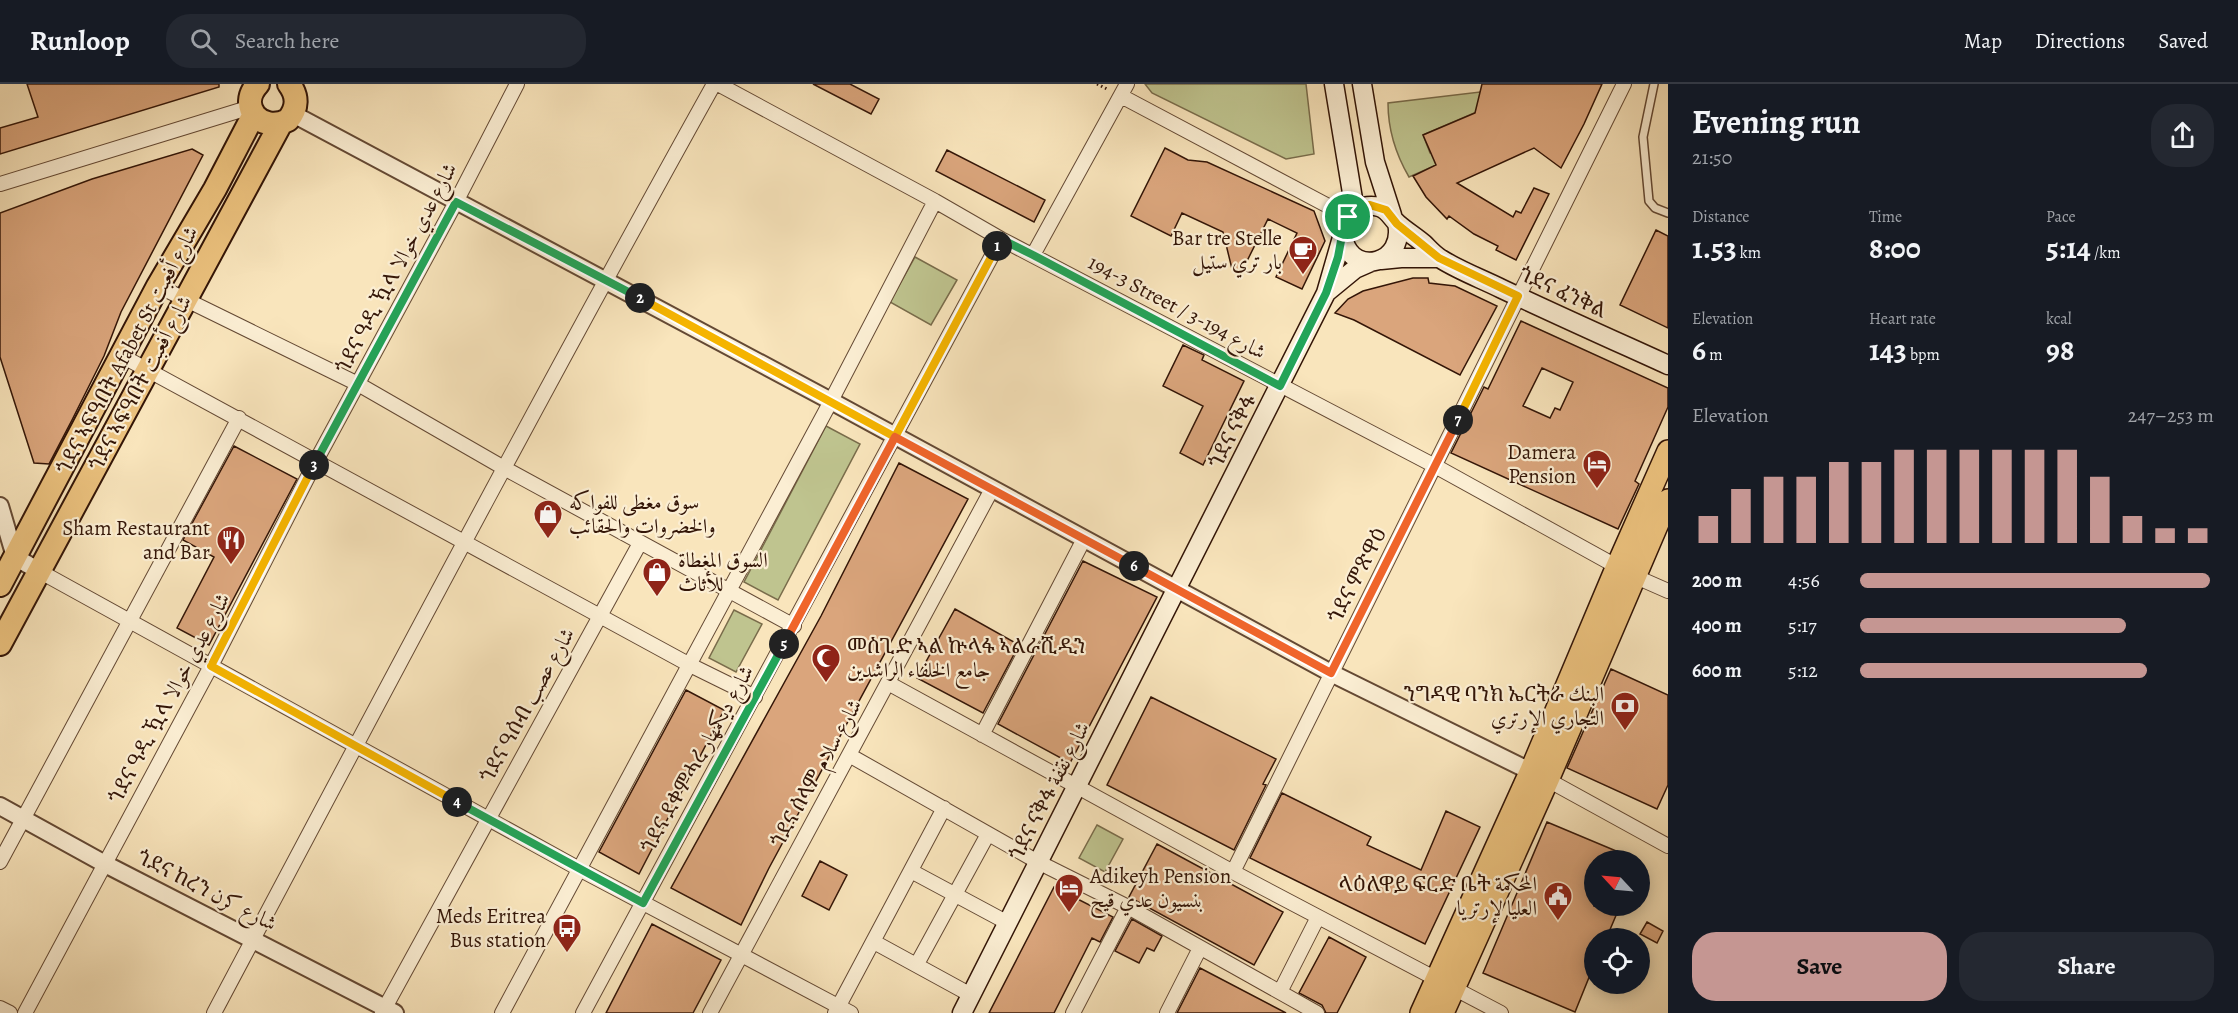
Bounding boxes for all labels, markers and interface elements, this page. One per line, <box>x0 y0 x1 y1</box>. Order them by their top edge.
search box <box>166 14 586 68</box>
text: Runloop <box>30 22 130 60</box>
icon: search <box>187 25 220 58</box>
text: Search here <box>235 26 339 56</box>
text: Map <box>1964 27 2002 55</box>
text: Directions <box>2035 27 2125 55</box>
text: Saved <box>2158 27 2208 55</box>
text: Evening run <box>1692 99 1861 144</box>
button: share <box>2151 104 2214 167</box>
text: 21:50 <box>1692 144 1732 171</box>
street label: ጎደና ዓዲ ዃላ شارع عدي خوالا <box>329 158 467 380</box>
pin <box>1322 191 1373 242</box>
icon: arrive <box>1331 200 1364 233</box>
text: Distance <box>1692 206 1749 228</box>
text: Time <box>1869 206 1902 228</box>
text: Pace <box>2046 206 2076 228</box>
street label: ጎደና ኣፍዓበት Afabet St شارع أفعبت <box>49 221 208 481</box>
place label: Bar tre Stelle بار تري ستيل <box>1172 224 1282 278</box>
text: 1.53 <box>1692 228 1737 268</box>
text: 8:00 <box>1869 228 1921 268</box>
text: 5:14 <box>2046 228 2091 268</box>
pin: 1 <box>982 231 1012 261</box>
cafe icon: Bar tre Stelle بار تري ستيل <box>1287 234 1319 276</box>
text: 1 <box>994 235 1000 257</box>
text: km <box>1737 242 1761 264</box>
text: /km <box>2091 242 2121 264</box>
street label: 194-3 Street / شارع 194-3 <box>1081 248 1271 369</box>
street label: ጎደና ፈንቅል <box>1515 259 1612 325</box>
pin: 2 <box>625 283 655 313</box>
text: 2 <box>636 287 644 309</box>
street label: ጎደና ኣፍዓበት شارع أفعبت <box>81 290 202 478</box>
text: Elevation <box>1692 308 1753 330</box>
text: Heart rate <box>1869 308 1936 330</box>
text: kcal <box>2046 308 2072 330</box>
text: 6 <box>1692 330 1706 370</box>
text: 143 <box>1869 330 1907 370</box>
text: 98 <box>2046 330 2074 370</box>
text: m <box>1706 344 1723 366</box>
text: bpm <box>1907 344 1940 366</box>
street label: ጎደና ናቅፋ <box>1201 389 1263 473</box>
text: Elevation <box>1692 402 1769 429</box>
text: 247–253 m <box>2128 402 2214 429</box>
pin: 7 <box>1443 405 1473 435</box>
text: 7 <box>1455 409 1461 431</box>
place label: Damera Pension <box>1507 438 1576 490</box>
hotel icon: Damera Pension <box>1581 448 1613 490</box>
pin: 3 <box>299 450 329 480</box>
text: 3 <box>311 454 317 476</box>
place label: سوق مغطى للفواكه والخضروات والحقائب <box>569 488 716 540</box>
shop icon: سوق مغطى للفواكه والخضروات والحقائب <box>532 498 564 540</box>
place label: Sham Restaurant and Bar <box>62 514 210 566</box>
street label: ጎደና ምጽዋዕ <box>1321 522 1393 628</box>
restaurant icon: Sham Restaurant and Bar <box>215 524 247 566</box>
place label: السوق المغطاة للأثاث <box>678 546 768 598</box>
pin: 6 <box>1119 551 1149 581</box>
text: 6 <box>1130 555 1138 577</box>
shop icon: السوق المغطاة للأثاث <box>641 556 673 598</box>
text: 200 m <box>1692 567 1742 594</box>
text: 4:56 <box>1788 567 1820 594</box>
street label: ጎደና ዓዲ ዃላ شارع عدي خوالا <box>102 588 240 810</box>
text: 400 m <box>1692 612 1742 639</box>
text: 5:17 <box>1788 612 1817 639</box>
street label: ጎደና ዓሰብ شارع عصب <box>473 623 585 789</box>
pin: 5 <box>769 629 799 659</box>
place label: መስጊድ ኣል ኵላፋ ኣልራሺዲን جامع الخلفاء الراشدين <box>847 632 1086 689</box>
text: 5 <box>781 633 787 655</box>
mosque icon: መስጊድ ኣል ኵላፋ ኣልራሺዲን جامع الخلفاء الراشدين <box>810 642 842 684</box>
text: 600 m <box>1692 657 1742 684</box>
text: 5:12 <box>1788 657 1818 684</box>
street label: ጎደና ደቀምሓረ شارع ديكمهار <box>634 660 764 860</box>
place label: ንግዳዊ ባንክ ኤርትራ البنك التجاري الإرتري <box>1404 680 1604 734</box>
bank icon: ንግዳዊ ባንክ ኤርትራ البنك التجاري الإرتري <box>1609 690 1641 732</box>
street label: ጎደና ሰላም شارع سلام <box>764 694 872 854</box>
street label: ጎደና ናቅፋ شارع نقفة <box>1002 717 1100 867</box>
pin: 4 <box>442 787 472 817</box>
text: 4 <box>453 791 461 813</box>
street label: ጎደና ከረን شارع كرن <box>130 843 282 941</box>
north arrow <box>1584 850 1650 916</box>
map controls <box>1584 850 1650 994</box>
place label: Adikeyh Pension بنسيون عدي قيح <box>1089 862 1231 919</box>
place label: ላዕለዋይ ፍርድ ቤት المحكمة العليا لإرتريا <box>1339 870 1537 924</box>
hotel icon: Adikeyh Pension بنسيون عدي قيح <box>1053 872 1085 914</box>
public building icon: ላዕለዋይ ፍርድ ቤት المحكمة العليا لإرتريا <box>1542 880 1574 922</box>
place label: Meds Eritrea Bus station <box>436 902 546 954</box>
bus stop icon: Meds Eritrea Bus station <box>551 912 583 954</box>
button: locate <box>1584 928 1650 994</box>
button: Save <box>1692 932 1947 1001</box>
button: Share <box>1959 932 2214 1001</box>

